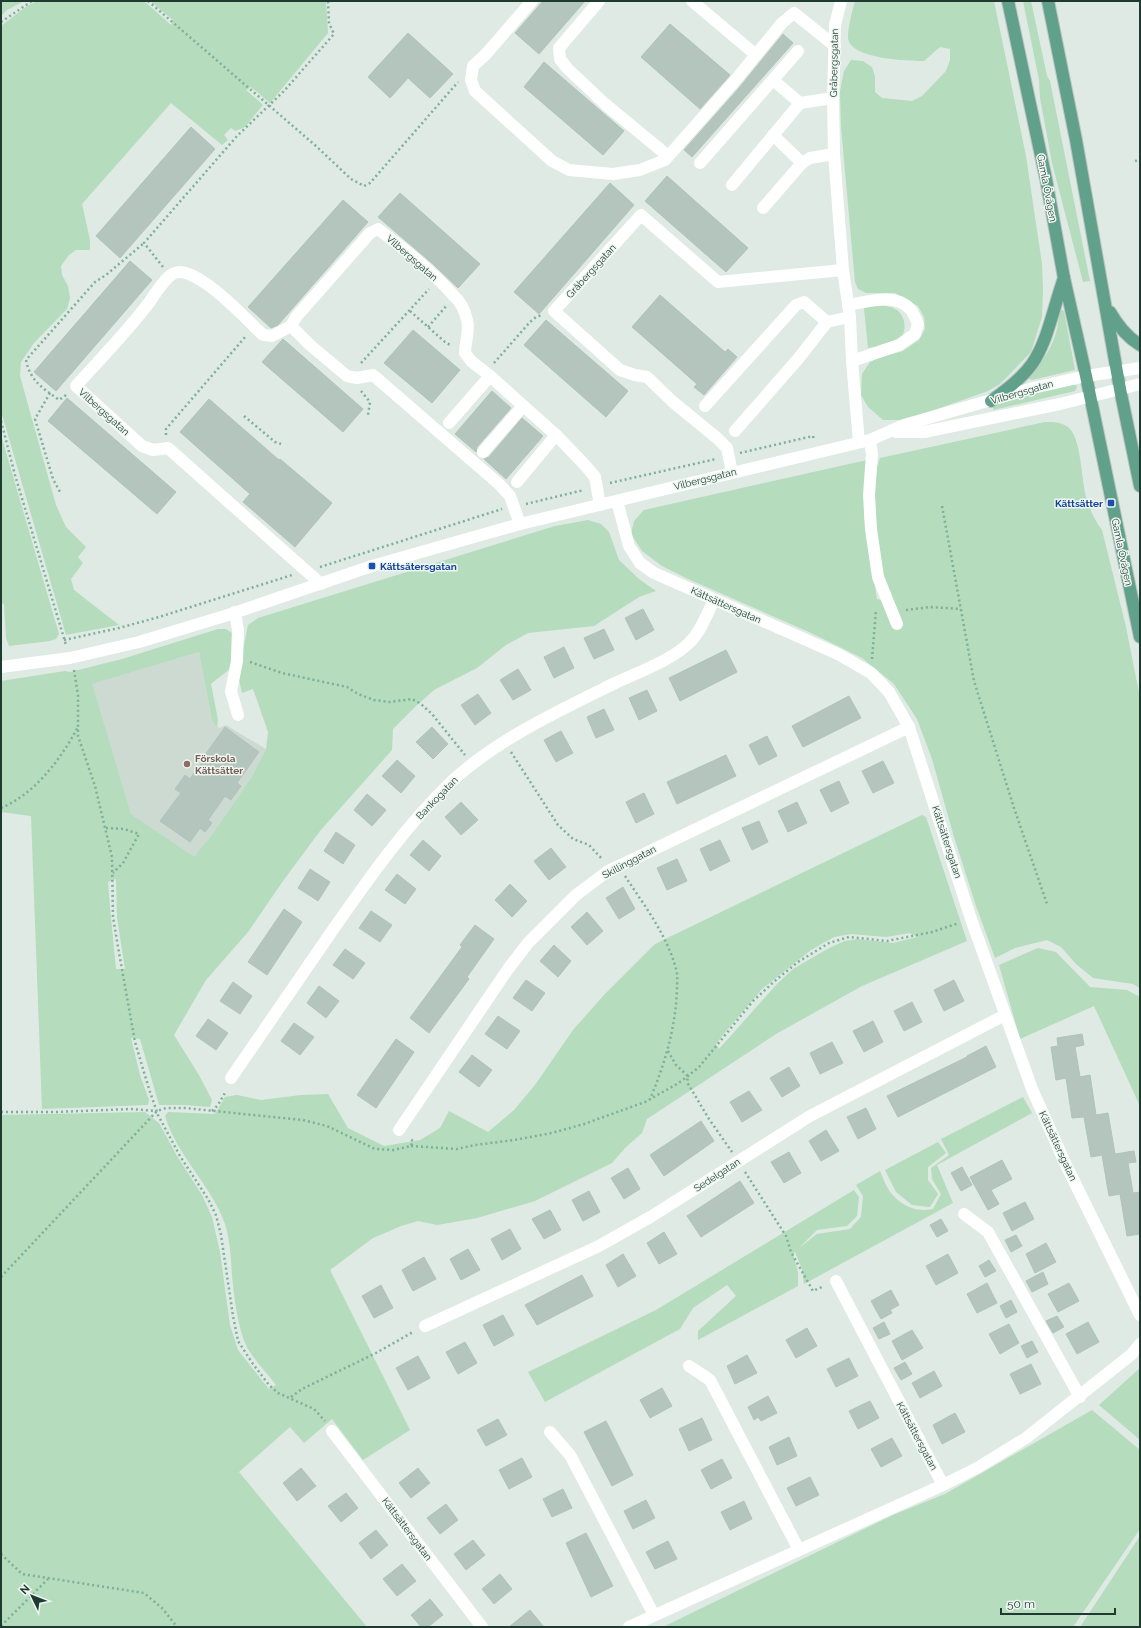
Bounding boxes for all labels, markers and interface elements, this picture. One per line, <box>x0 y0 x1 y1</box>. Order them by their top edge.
street label: Gråbergsgatan <box>828 28 840 97</box>
street label: Gamla Övägen <box>1035 153 1059 223</box>
street label: Vilbergsgatan <box>384 233 440 283</box>
street label: Gråbergsgatan <box>564 242 618 300</box>
street label: Vilbergsgatan <box>990 378 1055 406</box>
street label: Vilbergsgatan <box>76 386 132 438</box>
street label: Vilbergsgatan <box>672 466 738 492</box>
place label: Kättsätter <box>1055 498 1103 509</box>
marker: Kättsätter <box>1106 498 1116 508</box>
street label: Gamla Övägen <box>1109 517 1135 587</box>
marker: Kättsätersgatan <box>367 561 377 571</box>
place label: Kättsätersgatan <box>380 561 457 572</box>
street label: Kättsättersgatan <box>689 585 763 626</box>
place label: Förskola Kättsätter <box>195 753 243 776</box>
marker: Förskola Kättsätter <box>182 759 192 769</box>
street label: Bankogatan <box>414 774 460 822</box>
street label: Kättsättersgatan <box>930 804 964 880</box>
street label: Skillinggatan <box>600 843 658 881</box>
street label: Kättsättersgatan <box>1037 1109 1079 1183</box>
street label: Sedelgatan <box>692 1156 742 1194</box>
street label: Kättsättersgatan <box>894 1400 940 1472</box>
street label: Kättsättersgatan <box>380 1495 434 1563</box>
north arrow <box>12 1576 52 1616</box>
text: N <box>17 1582 33 1597</box>
scale bar <box>1001 1590 1115 1616</box>
text: 50 m <box>1007 1597 1035 1611</box>

